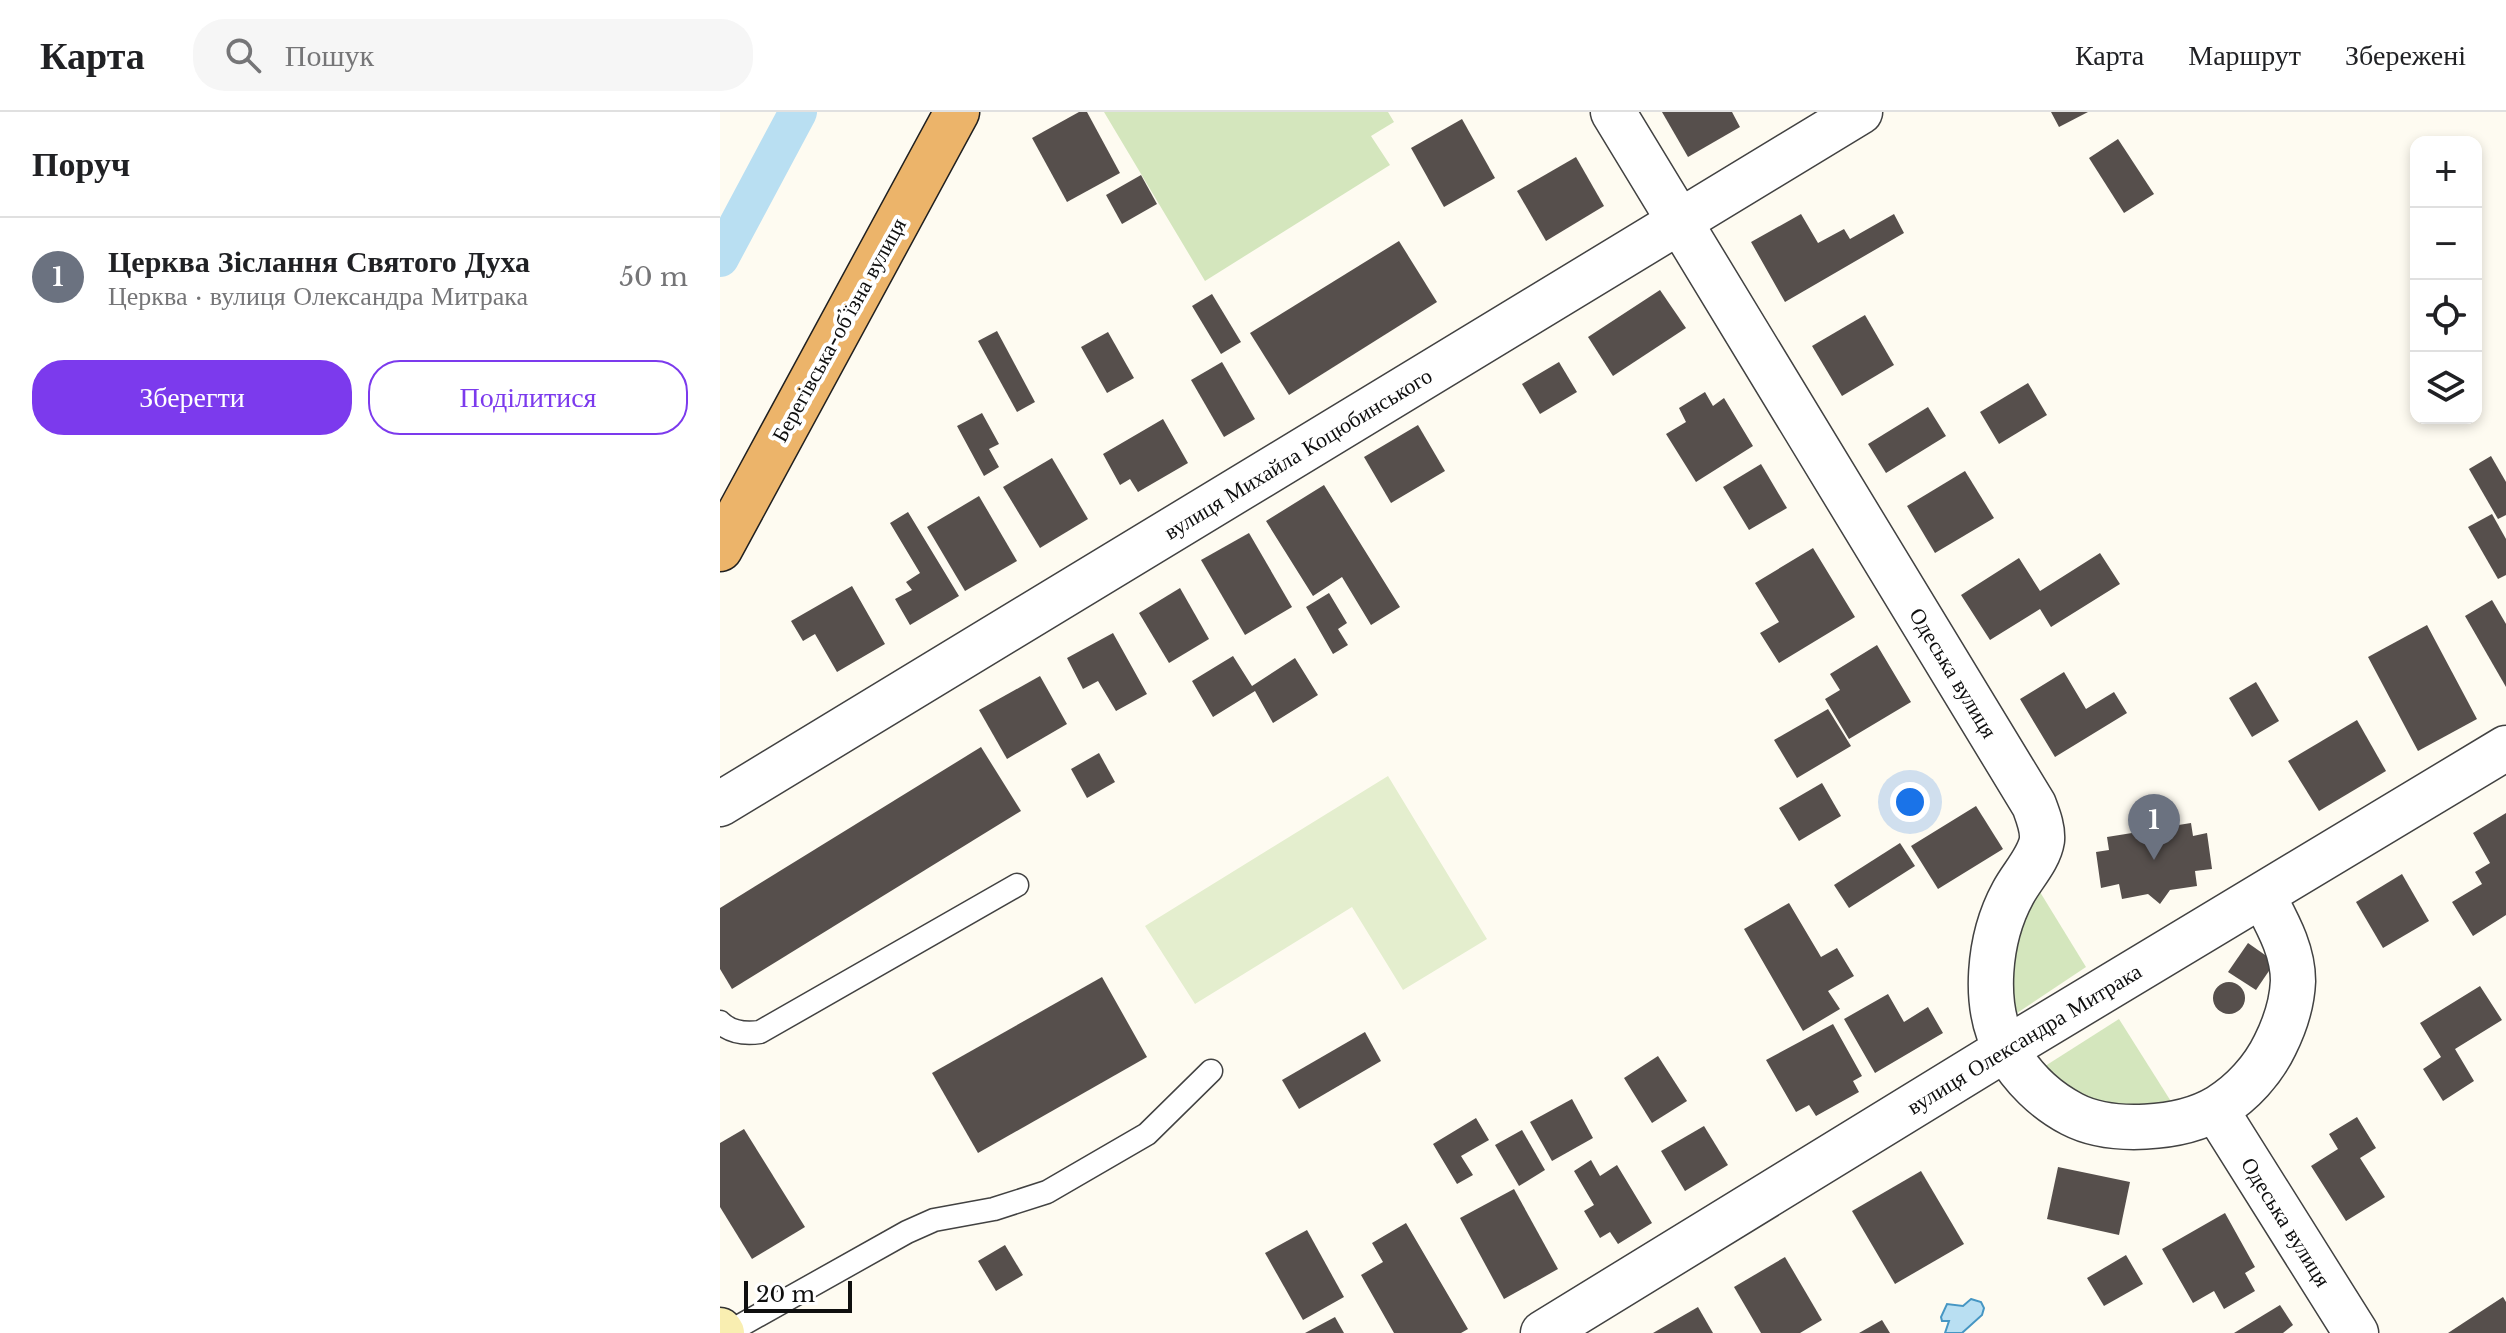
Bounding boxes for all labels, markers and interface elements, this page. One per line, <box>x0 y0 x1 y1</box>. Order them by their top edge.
search box <box>193 19 753 91</box>
text: Карта <box>40 32 145 79</box>
icon: search <box>221 33 265 77</box>
text: Пошук <box>285 37 374 74</box>
text: Карта <box>2075 38 2144 73</box>
text: Маршрут <box>2188 38 2301 73</box>
text: Збережені <box>2345 38 2466 73</box>
map controls <box>2410 136 2482 424</box>
button: + <box>2410 136 2482 208</box>
text: Поруч <box>32 143 130 185</box>
button: − <box>2410 208 2482 280</box>
street label: Берегівська-обʼїзна вулиця <box>766 213 912 447</box>
text: Церква Зіслання Святого Духа <box>108 243 530 280</box>
text: 1 <box>52 261 64 293</box>
text: 50 m <box>619 261 688 293</box>
text: Церква · вулиця Олександра Митрака <box>108 280 528 312</box>
button: locate <box>2410 280 2482 352</box>
button: layers <box>2410 352 2482 424</box>
button: Зберегти <box>32 360 352 435</box>
button: Поділитися <box>368 360 688 435</box>
street label: вулиця Михайла Коцюбинського <box>1159 362 1437 545</box>
street label: Одеська вулиця <box>1904 603 2003 743</box>
your location <box>1890 782 1930 822</box>
pin: 1 <box>2128 794 2180 860</box>
street label: вулиця Олександра Митрака <box>1902 957 2146 1120</box>
street label: Одеська вулиця <box>2235 1152 2337 1292</box>
scale bar <box>744 1277 852 1313</box>
text: 20 m <box>756 1281 815 1308</box>

